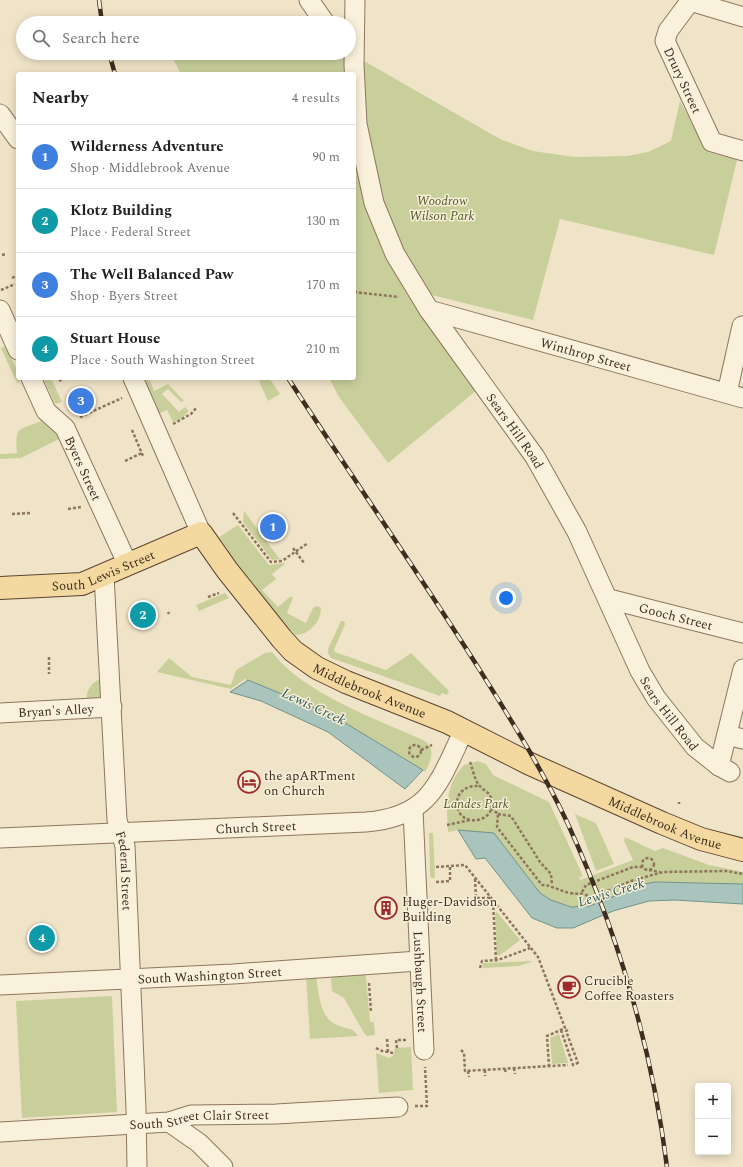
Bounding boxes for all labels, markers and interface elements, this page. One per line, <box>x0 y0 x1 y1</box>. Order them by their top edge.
search box <box>16 16 356 60</box>
icon: search <box>30 27 52 49</box>
text: Search here <box>62 27 140 50</box>
street label: Drury Street <box>658 44 707 117</box>
text: Nearby <box>32 85 88 111</box>
text: 4 results <box>292 88 340 108</box>
text: Wilderness Adventure <box>70 135 224 158</box>
text: 1 <box>41 147 49 167</box>
text: 90 m <box>313 147 340 167</box>
text: Shop · Middlebrook Avenue <box>70 158 230 178</box>
park label: Woodrow Wilson Park <box>409 191 475 226</box>
text: Klotz Building <box>70 199 172 222</box>
text: 2 <box>41 211 49 231</box>
text: 130 m <box>306 211 340 231</box>
text: Place · Federal Street <box>70 222 191 242</box>
text: The Well Balanced Paw <box>70 263 233 286</box>
text: 3 <box>41 275 49 295</box>
text: 170 m <box>306 275 340 295</box>
text: Shop · Byers Street <box>70 286 178 306</box>
text: Stuart House <box>70 327 161 350</box>
street label: Winthrop Street <box>538 333 634 377</box>
text: 4 <box>41 339 49 359</box>
text: 210 m <box>306 339 340 359</box>
text: Place · South Washington Street <box>70 350 255 370</box>
pin: 3 <box>68 386 94 416</box>
street label: Sears Hill Road <box>481 389 549 472</box>
street label: Byers Street <box>59 433 106 505</box>
pin: 1 <box>260 512 286 542</box>
street label: South Lewis Street <box>51 545 158 596</box>
your location <box>496 588 516 608</box>
street label: Gooch Street <box>637 598 715 636</box>
pin: 2 <box>130 600 156 630</box>
street label: Middlebrook Avenue <box>309 658 429 724</box>
street label: Sears Hill Road <box>634 673 703 755</box>
water label: Lewis Creek <box>278 682 350 731</box>
street label: Bryan's Alley <box>18 699 95 723</box>
place label: the apARTment on Church <box>264 766 356 801</box>
hotel icon: the apARTment on Church <box>236 769 262 795</box>
street label: Middlebrook Avenue <box>605 791 724 855</box>
park label: Landes Park <box>443 794 509 814</box>
street label: Church Street <box>215 816 297 840</box>
street label: Federal Street <box>110 828 137 911</box>
water label: Lewis Creek <box>575 872 648 913</box>
place label: Huger-Davidson Building <box>402 892 498 927</box>
building icon: Huger-Davidson Building <box>373 895 399 921</box>
pin: 4 <box>29 923 55 953</box>
street label: Lushbaugh Street <box>408 931 432 1033</box>
street label: South Washington Street <box>137 962 283 989</box>
place label: Crucible Coffee Roasters <box>584 971 674 1006</box>
cafe icon: Crucible Coffee Roasters <box>556 974 582 1000</box>
map controls <box>695 1083 731 1155</box>
button: + <box>695 1083 731 1119</box>
street label: South Street Clair Street <box>129 1105 269 1135</box>
button: − <box>695 1119 731 1155</box>

